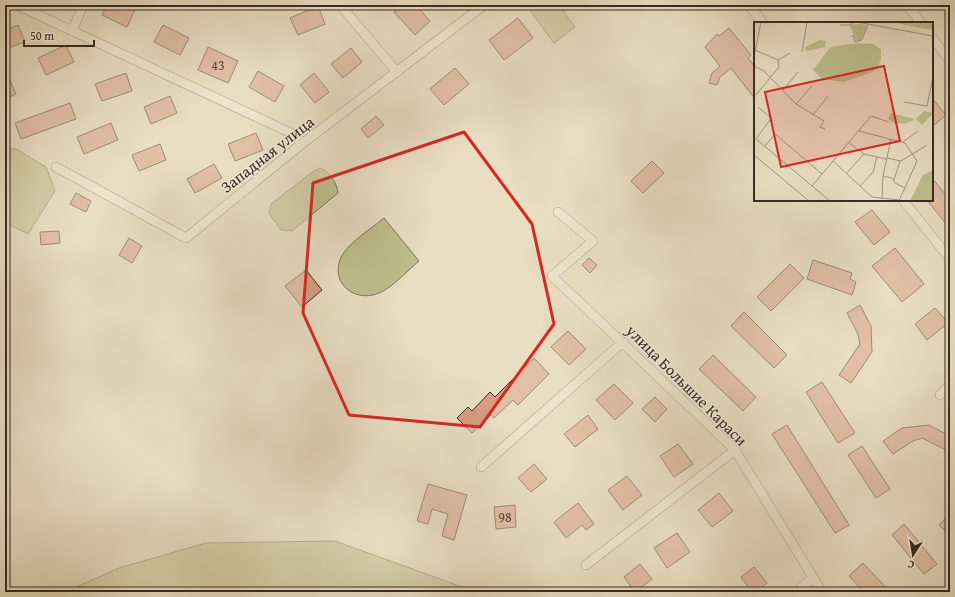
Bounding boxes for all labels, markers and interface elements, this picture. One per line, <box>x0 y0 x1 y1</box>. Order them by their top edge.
scale bar <box>24 22 94 48</box>
inset map <box>754 22 933 201</box>
text: 50 m <box>30 27 54 44</box>
house number: 43 <box>211 55 225 75</box>
street label: Западная улица <box>215 110 319 198</box>
street label: улица Большие Караси <box>620 318 754 452</box>
house number: 98 <box>498 507 512 527</box>
north arrow <box>893 535 933 575</box>
text: С <box>906 556 916 573</box>

